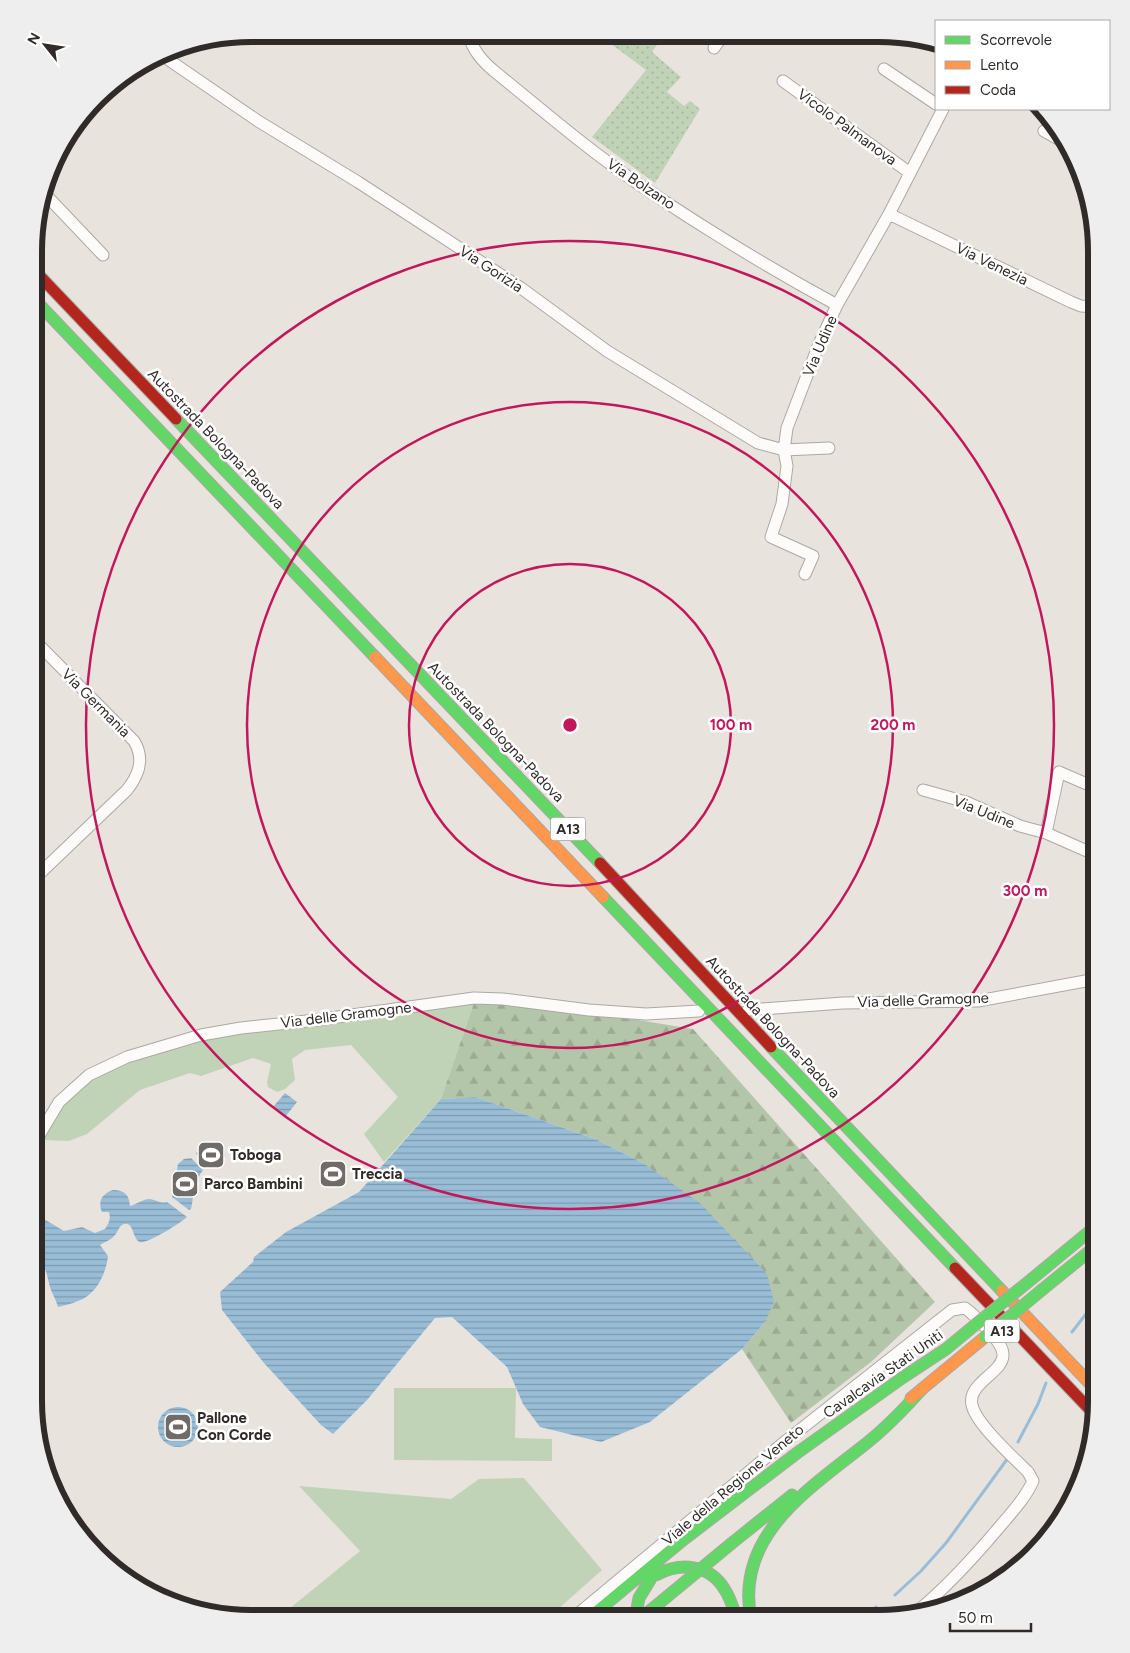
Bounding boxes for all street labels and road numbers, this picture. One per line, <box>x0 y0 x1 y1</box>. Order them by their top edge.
street label: Vicolo Palmanova <box>794 85 900 169</box>
street label: Via Bolzano <box>603 155 679 214</box>
street label: Via Venezia <box>953 239 1031 289</box>
street label: Via Gorizia <box>456 242 526 296</box>
street label: Via Udine <box>799 313 841 379</box>
street label: Autostrada Bologna-Padova <box>144 365 288 513</box>
street label: Autostrada Bologna-Padova <box>424 658 568 806</box>
street label: Via Germania <box>58 665 134 741</box>
street label: Via Udine <box>951 792 1017 832</box>
road number: A13 <box>550 818 586 841</box>
street label: Autostrada Bologna-Padova <box>702 952 844 1102</box>
street label: Via delle Gramogne <box>857 989 989 1011</box>
street label: Via delle Gramogne <box>280 998 412 1032</box>
road number: A13 <box>984 1320 1020 1342</box>
street label: Cavalcavia Stati Uniti <box>820 1326 946 1422</box>
street label: Viale della Regione Veneto <box>659 1420 808 1550</box>

